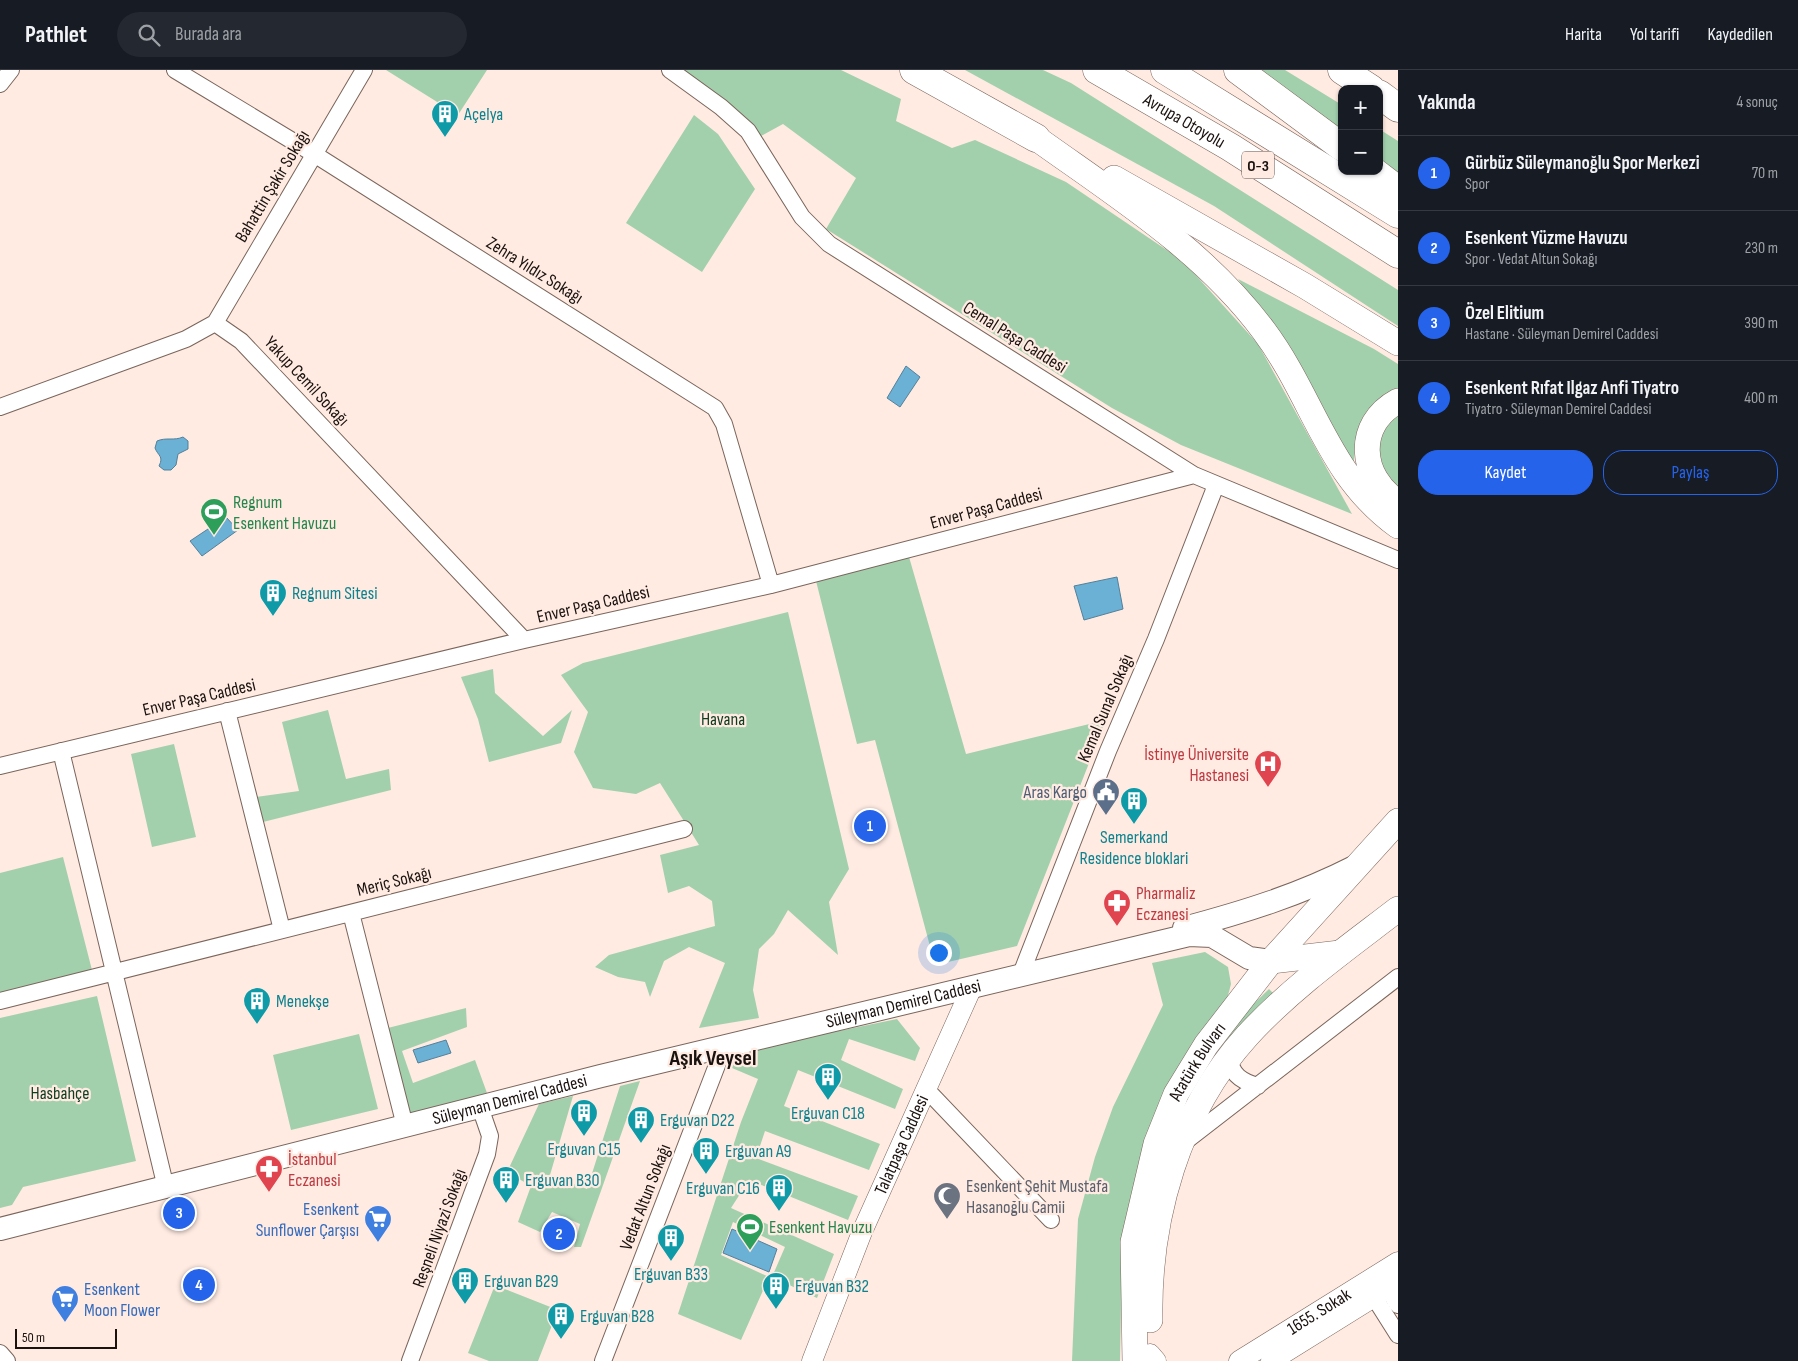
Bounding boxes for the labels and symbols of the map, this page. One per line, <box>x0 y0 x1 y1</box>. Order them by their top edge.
street label: Avrupa Otoyolu <box>1139 89 1229 153</box>
building icon: Açelya <box>430 99 460 138</box>
place label: Açelya <box>463 104 503 125</box>
street label: Bahattin Şakir Sokağı <box>231 126 314 246</box>
road number: O-3 <box>1242 152 1274 178</box>
street label: Zehra Yıldız Sokağı <box>483 232 587 308</box>
street label: Cemal Paşa Caddesi <box>959 297 1070 378</box>
street label: Yakup Cemil Sokağı <box>260 332 353 430</box>
street label: Enver Paşa Caddesi <box>928 483 1044 534</box>
place label: Regnum Esenkent Havuzu <box>233 492 336 534</box>
sports icon: Regnum Esenkent Havuzu <box>199 497 229 536</box>
building icon: Regnum Sitesi <box>258 578 288 617</box>
street label: Enver Paşa Caddesi <box>535 581 652 628</box>
place label: Regnum Sitesi <box>292 583 378 604</box>
street label: Kemal Sunal Sokağı <box>1073 651 1138 765</box>
street label: Enver Paşa Caddesi <box>141 674 258 721</box>
park label: Havana <box>701 709 745 730</box>
place label: İstinye Üniversite Hastanesi <box>1144 744 1249 786</box>
hospital icon: İstinye Üniversite Hastanesi <box>1253 749 1283 788</box>
public building icon: Aras Kargo <box>1091 777 1121 816</box>
place label: Aras Kargo <box>1023 782 1087 803</box>
building icon: Semerkand Residence bloklari <box>1119 786 1149 825</box>
pin: 1 <box>854 807 886 845</box>
place label: Semerkand Residence bloklari <box>1080 827 1188 869</box>
street label: Meriç Sokağı <box>355 862 434 901</box>
place label: Pharmaliz Eczanesi <box>1136 883 1196 925</box>
pharmacy icon: Pharmaliz Eczanesi <box>1102 888 1132 927</box>
your location <box>926 940 952 966</box>
street label: Süleyman Demirel Caddesi <box>824 975 983 1033</box>
building icon: Menekşe <box>242 986 272 1025</box>
place label: Menekşe <box>276 991 329 1012</box>
street label: Atatürk Bulvarı <box>1164 1019 1230 1105</box>
district label: Aşık Veysel <box>669 1045 756 1072</box>
building icon: Erguvan C18 <box>813 1062 843 1101</box>
street label: Süleyman Demirel Caddesi <box>430 1070 589 1129</box>
park label: Hasbahçe <box>31 1083 90 1104</box>
street label: Talatpaşa Caddesi <box>870 1092 933 1198</box>
building icon: Erguvan C15 <box>569 1098 599 1137</box>
place label: Erguvan C18 <box>791 1103 865 1124</box>
building icon: Erguvan D22 <box>626 1105 656 1144</box>
place label: Erguvan D22 <box>660 1110 735 1131</box>
building icon: Erguvan A9 <box>691 1136 721 1175</box>
place label: Erguvan C15 <box>547 1139 621 1160</box>
street label: Vedat Altun Sokağı <box>616 1141 675 1253</box>
place label: Erguvan A9 <box>725 1141 792 1162</box>
place label: İstanbul Eczanesi <box>288 1149 341 1191</box>
pharmacy icon: İstanbul Eczanesi <box>254 1154 284 1193</box>
building icon: Erguvan B30 <box>491 1165 521 1204</box>
street label: Reşneli Niyazi Sokağı <box>408 1166 471 1290</box>
place label: Erguvan B30 <box>525 1170 600 1191</box>
building icon: Erguvan C16 <box>764 1173 794 1212</box>
place label: Esenkent Şehit Mustafa Hasanoğlu Camii <box>966 1176 1108 1218</box>
place label: Erguvan C16 <box>686 1178 760 1199</box>
mosque icon: Esenkent Şehit Mustafa Hasanoğlu Camii <box>932 1181 962 1220</box>
pin: 3 <box>163 1194 195 1232</box>
place label: Esenkent Sunflower Çarşısı <box>256 1199 360 1241</box>
supermarket icon: Esenkent Sunflower Çarşısı <box>363 1204 393 1243</box>
sports icon: Esenkent Havuzu <box>735 1212 765 1251</box>
pin: 2 <box>543 1215 575 1253</box>
place label: Esenkent Havuzu <box>769 1217 872 1238</box>
building icon: Erguvan B33 <box>656 1223 686 1262</box>
place label: Erguvan B33 <box>634 1264 708 1285</box>
pin: 4 <box>183 1266 215 1304</box>
building icon: Erguvan B29 <box>450 1266 480 1305</box>
place label: Erguvan B29 <box>484 1271 558 1292</box>
building icon: Erguvan B32 <box>761 1271 791 1310</box>
place label: Erguvan B32 <box>795 1276 869 1297</box>
place label: Esenkent Moon Flower <box>84 1279 160 1321</box>
supermarket icon: Esenkent Moon Flower <box>50 1284 80 1323</box>
street label: 1655. Sokak <box>1283 1284 1355 1339</box>
building icon: Erguvan B28 <box>546 1301 576 1340</box>
place label: Erguvan B28 <box>580 1306 654 1327</box>
scale bar <box>15 1326 118 1349</box>

